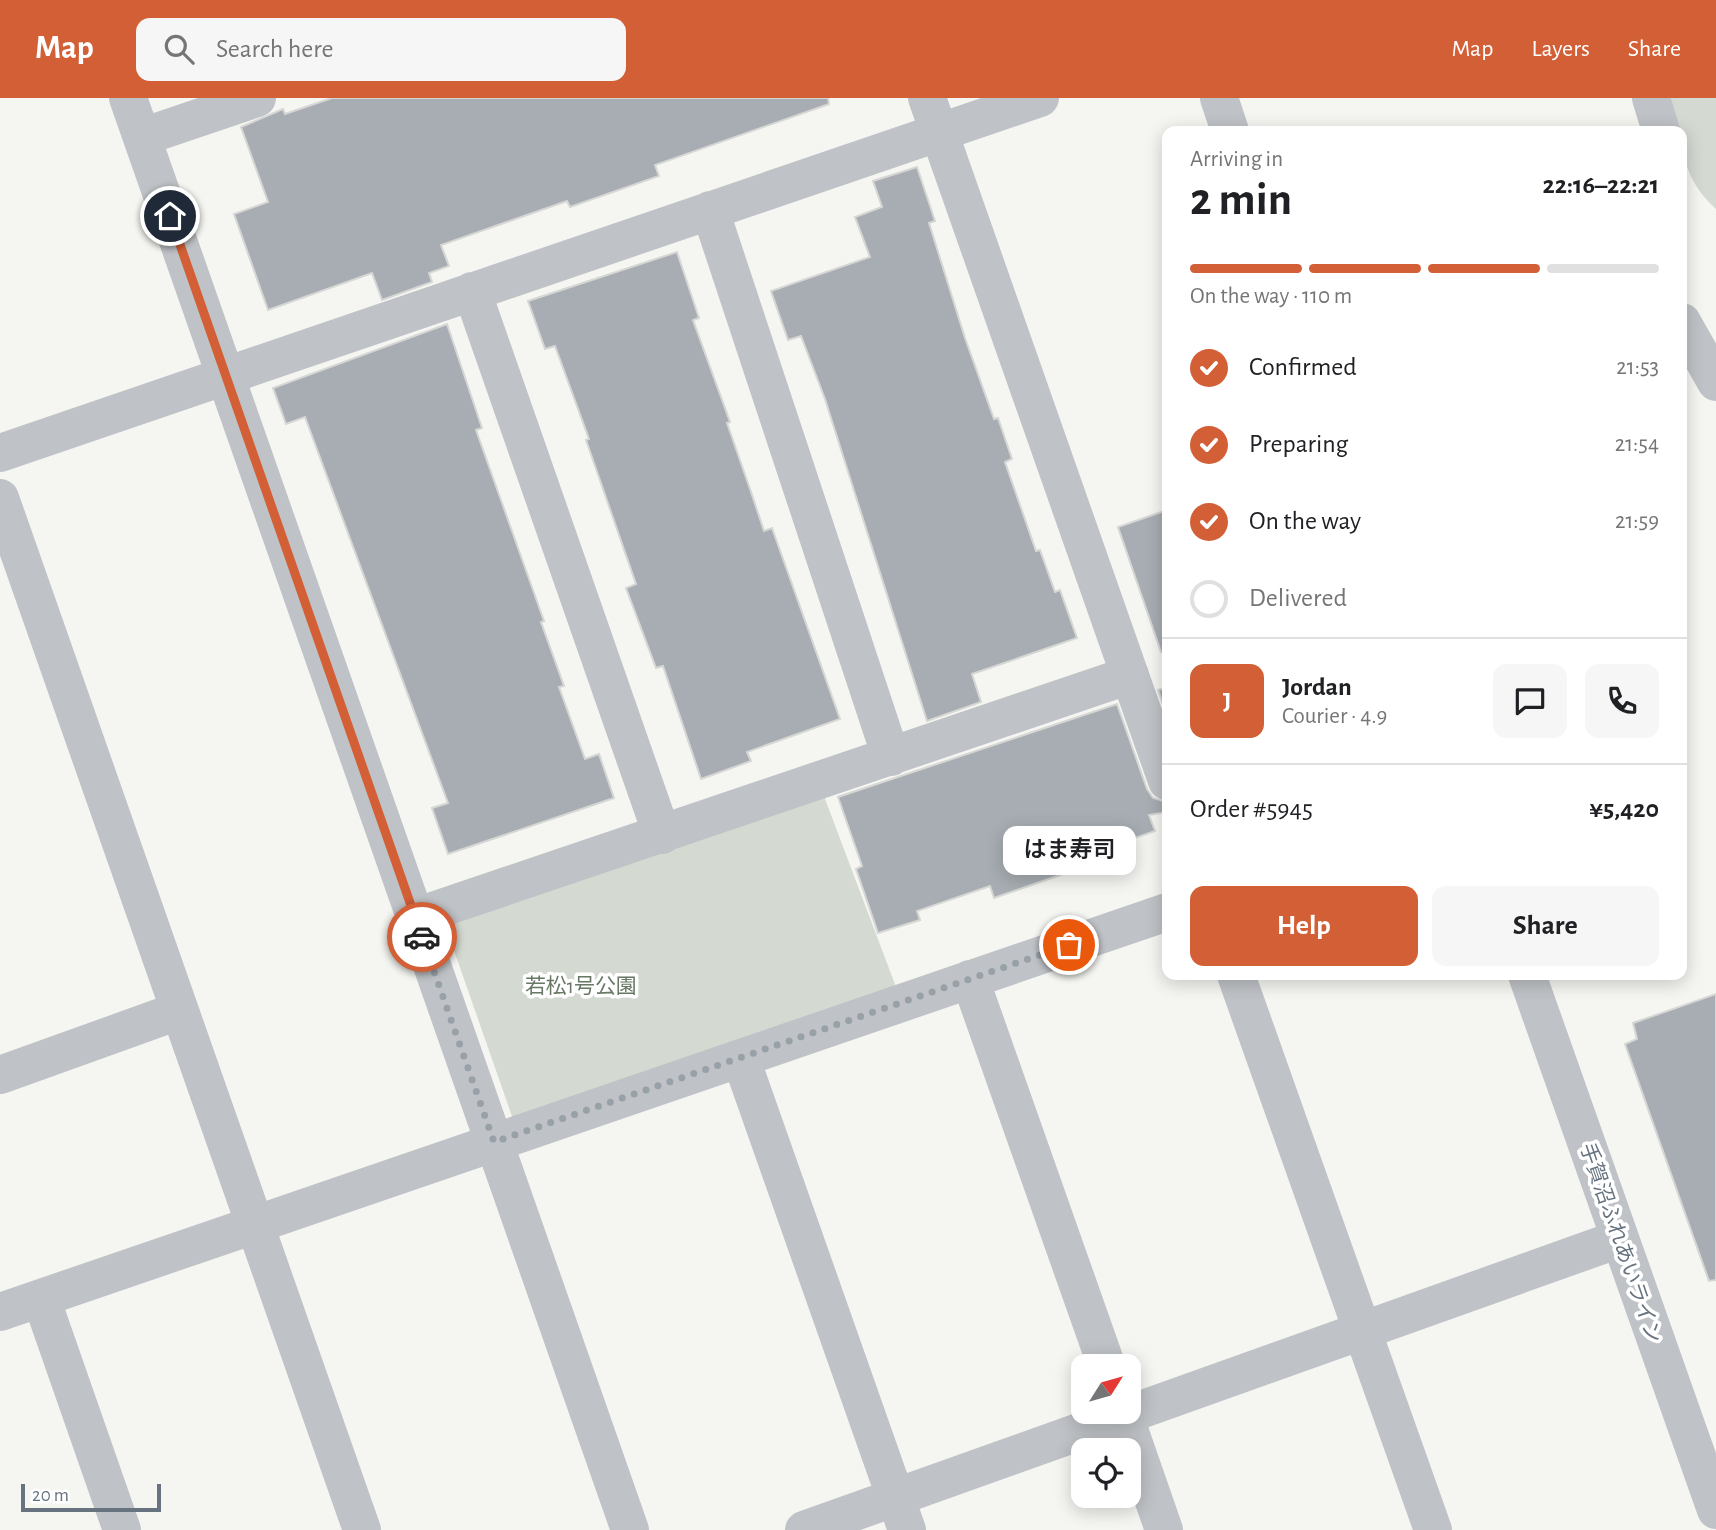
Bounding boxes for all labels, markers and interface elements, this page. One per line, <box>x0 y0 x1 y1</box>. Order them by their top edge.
search box <box>136 18 626 81</box>
icon: search <box>160 30 198 68</box>
text: Map <box>35 32 94 65</box>
text: Search here <box>216 36 334 62</box>
text: Map <box>1451 37 1493 61</box>
text: Layers <box>1531 37 1590 61</box>
text: Share <box>1628 37 1681 61</box>
text: Arriving in <box>1190 148 1283 171</box>
text: 22:16–22:21 <box>1543 172 1659 198</box>
text: 2 min <box>1190 177 1292 223</box>
pin <box>140 186 200 246</box>
icon: home <box>151 197 189 235</box>
text: On the way · 110 m <box>1190 285 1352 308</box>
icon: check <box>1190 349 1228 387</box>
text: Confirmed <box>1249 354 1357 380</box>
text: 21:53 <box>1616 356 1659 379</box>
icon: check <box>1190 426 1228 464</box>
text: Preparing <box>1249 431 1348 457</box>
text: 21:54 <box>1615 433 1659 456</box>
icon: check <box>1190 503 1228 541</box>
text: On the way <box>1249 508 1361 534</box>
text: 21:59 <box>1615 510 1659 533</box>
text: Delivered <box>1249 585 1347 611</box>
button: chat <box>1493 664 1567 738</box>
button: phone <box>1585 664 1659 738</box>
text: Jordan <box>1282 674 1352 700</box>
text: J <box>1223 688 1231 714</box>
text: Courier · 4.9 <box>1282 705 1387 728</box>
text: Order #5945 <box>1190 796 1313 822</box>
text: ¥5,420 <box>1589 796 1659 822</box>
callout: はま寿司 <box>1002 826 1136 875</box>
text: はま寿司 <box>1024 839 1116 862</box>
button: Help <box>1190 886 1418 966</box>
button: Share <box>1432 886 1659 966</box>
courier <box>387 902 457 972</box>
pin <box>1039 915 1099 975</box>
icon: car <box>403 918 441 956</box>
icon: bag <box>1050 926 1088 964</box>
park label: 若松1号公園 <box>525 975 637 997</box>
street label: 手賀沼ふれあいライン <box>1576 1140 1666 1346</box>
north arrow <box>1071 1354 1141 1424</box>
map controls <box>1071 1354 1141 1508</box>
button: locate <box>1071 1438 1141 1508</box>
scale bar <box>21 1481 161 1513</box>
text: 20 m <box>32 1486 69 1505</box>

